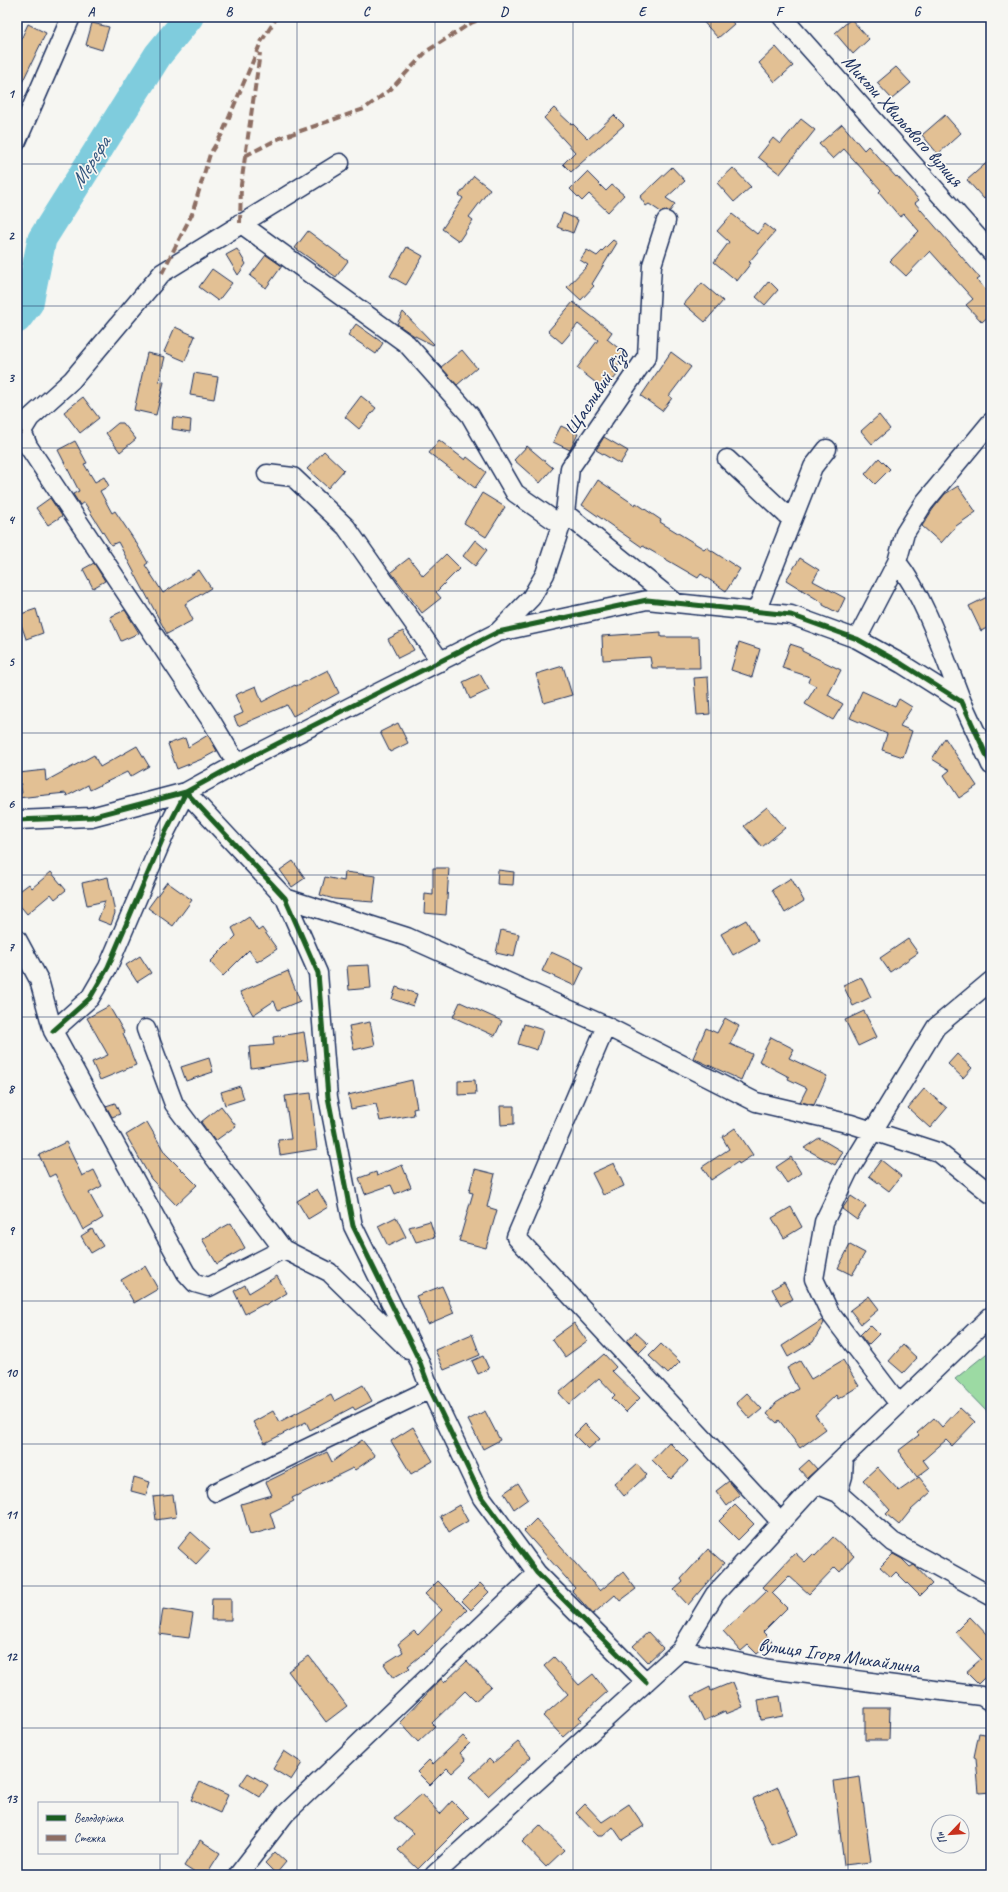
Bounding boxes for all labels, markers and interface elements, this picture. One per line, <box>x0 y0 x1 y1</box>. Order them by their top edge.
text: A <box>88 4 96 20</box>
text: B <box>226 4 234 20</box>
text: C <box>363 4 371 20</box>
text: D <box>500 4 509 20</box>
text: E <box>639 4 648 20</box>
text: F <box>776 4 785 20</box>
text: G <box>914 4 922 20</box>
street label: Миколи Хвильового вулиця <box>837 49 969 192</box>
text: 1 <box>8 86 16 102</box>
water label: Мерефа <box>64 129 117 193</box>
text: 2 <box>8 228 15 244</box>
street label: Щасливий в'їзд <box>559 342 636 439</box>
text: 3 <box>8 370 15 386</box>
text: 4 <box>8 512 16 528</box>
text: 5 <box>8 654 15 670</box>
text: 6 <box>8 796 15 812</box>
text: 7 <box>8 939 15 955</box>
text: 8 <box>8 1081 16 1097</box>
text: 9 <box>8 1223 15 1239</box>
text: 10 <box>5 1365 18 1381</box>
text: 11 <box>5 1507 19 1523</box>
street label: вулиця Ігоря Михайлина <box>757 1632 923 1679</box>
text: 12 <box>5 1649 18 1665</box>
text: 13 <box>5 1791 18 1807</box>
legend <box>38 1802 178 1854</box>
text: Велодоріжка <box>74 1810 124 1826</box>
north arrow <box>930 1814 970 1854</box>
text: Пн <box>932 1829 950 1846</box>
text: Стежка <box>74 1830 106 1846</box>

